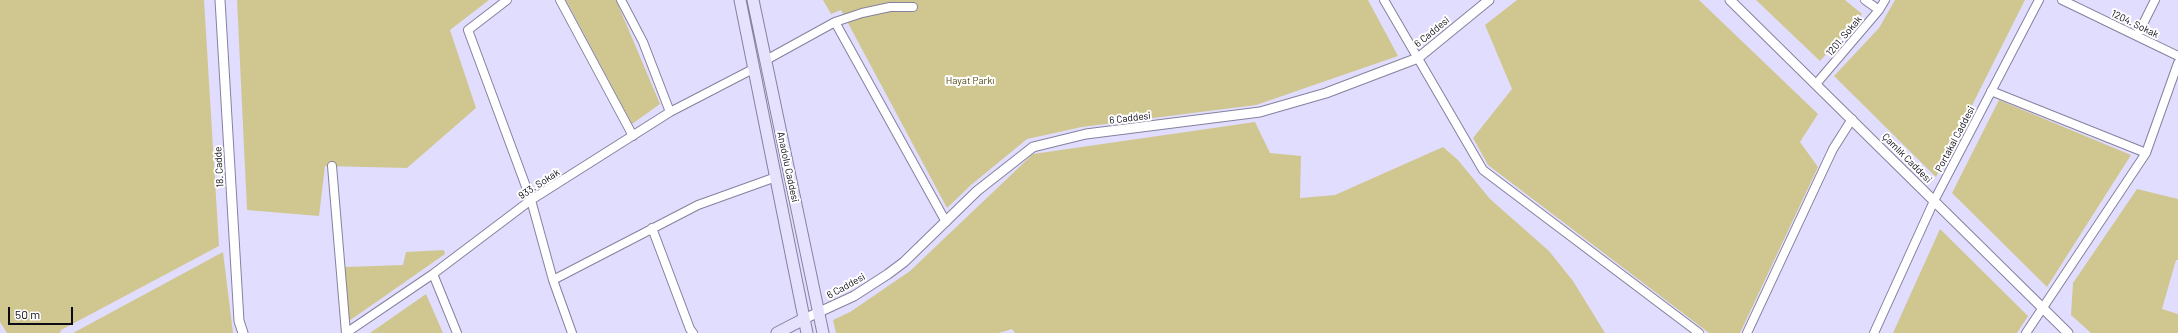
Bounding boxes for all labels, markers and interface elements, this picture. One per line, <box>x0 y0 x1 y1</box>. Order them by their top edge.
street label: 1204. Sokak <box>2109 7 2161 41</box>
street label: 1201. Sokak <box>1824 13 1864 59</box>
street label: 6 Caddesi <box>1412 14 1452 50</box>
park label: Hayat Parkı <box>946 75 994 87</box>
street label: Portakal Caddesi <box>1933 104 1977 174</box>
street label: 6 Caddesi <box>1109 109 1151 127</box>
street label: Anadolu Caddesi <box>775 131 801 203</box>
street label: Çamlık Caddesi <box>1880 131 1934 185</box>
street label: 18. Cadde <box>212 146 226 188</box>
street label: 933. Sokak <box>516 166 562 202</box>
street label: 6 Caddesi <box>825 271 867 301</box>
scale bar <box>10 299 75 325</box>
text: 50 m <box>15 307 40 321</box>

